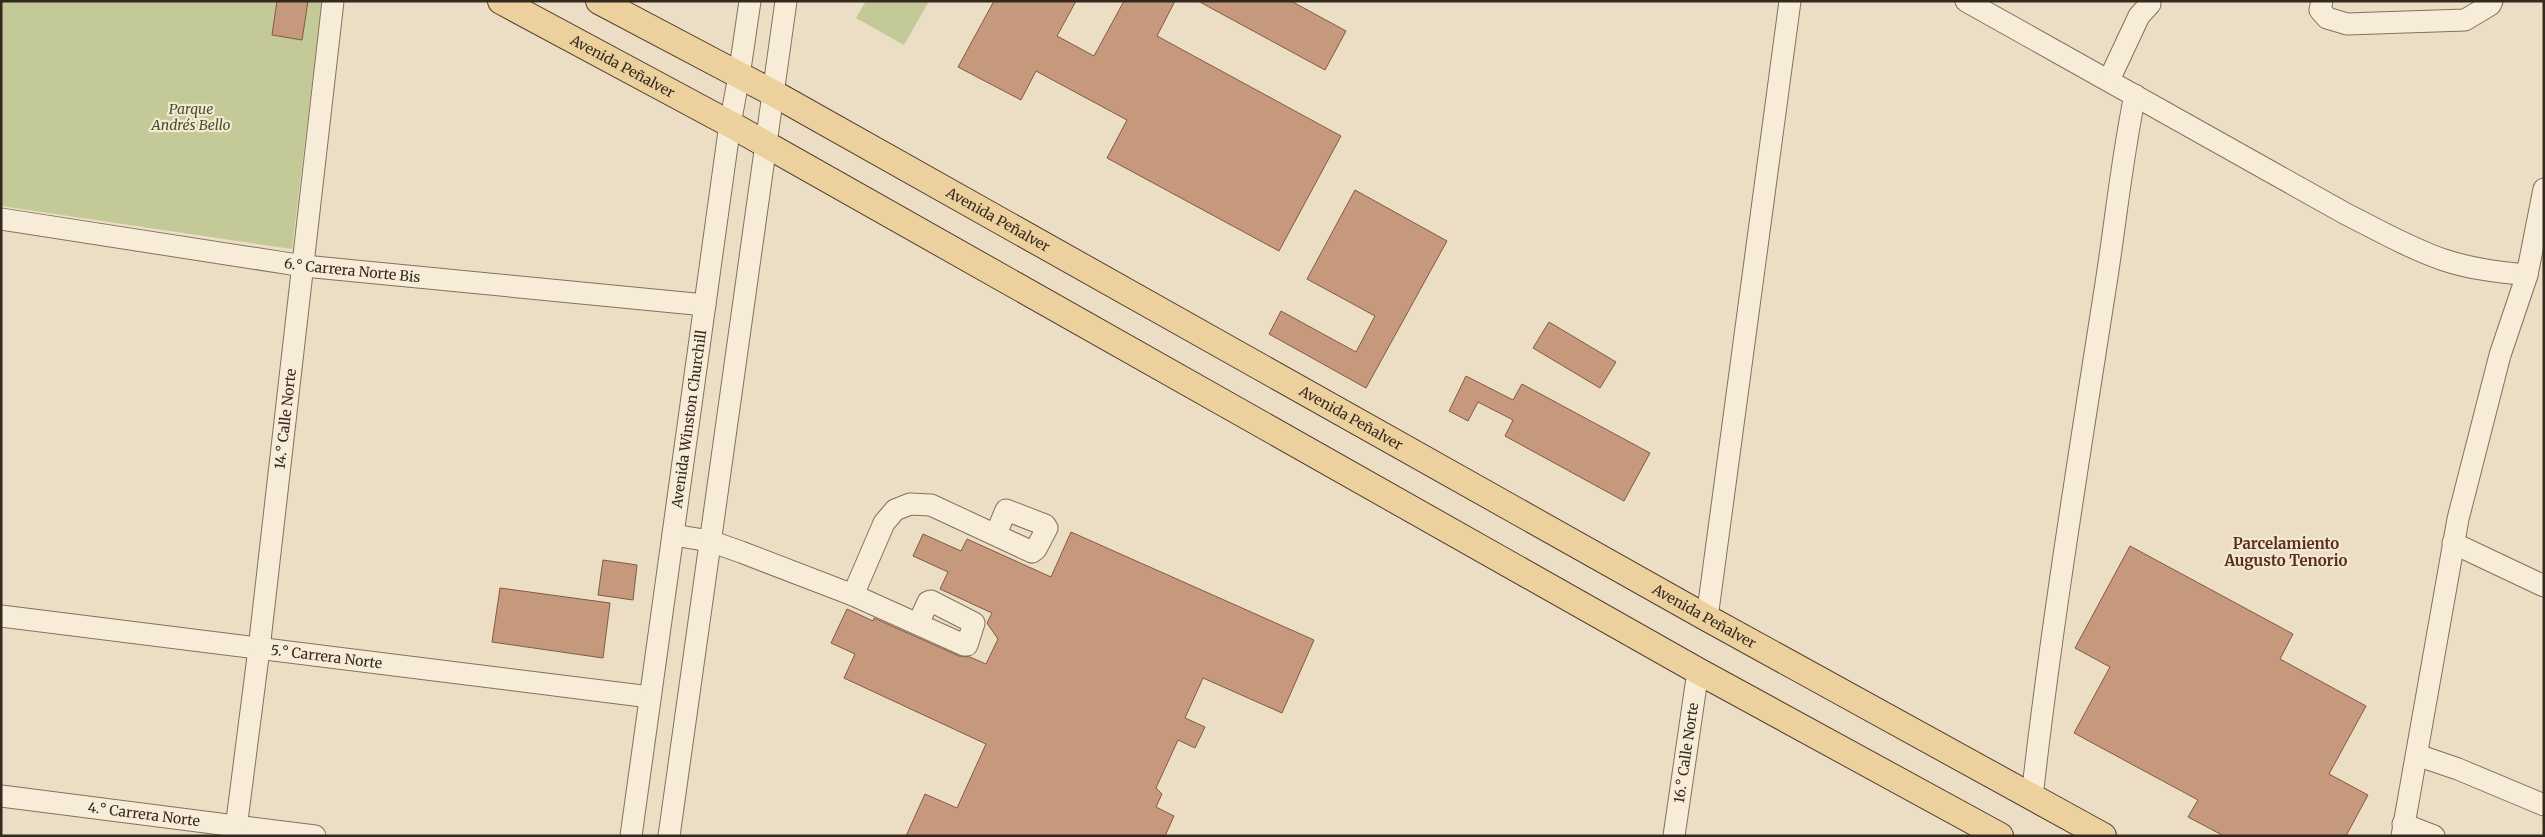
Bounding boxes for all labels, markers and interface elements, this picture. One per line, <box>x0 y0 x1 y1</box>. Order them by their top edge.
street label: Avenida Peñalver <box>566 30 678 102</box>
park label: Parque Andrés Bello <box>151 100 231 134</box>
street label: Avenida Peñalver <box>942 183 1053 256</box>
street label: 6.° Carrera Norte Bis <box>283 254 421 286</box>
street label: Avenida Winston Churchill <box>668 328 710 510</box>
street label: 14.° Calle Norte <box>271 368 300 470</box>
street label: Avenida Peñalver <box>1295 381 1406 454</box>
district label: Parcelamiento Augusto Tenorio <box>2223 534 2348 570</box>
street label: Avenida Peñalver <box>1648 580 1759 652</box>
street label: 5.° Carrera Norte <box>270 641 383 672</box>
street label: 16.° Calle Norte <box>1670 701 1702 804</box>
street label: 4.° Carrera Norte <box>87 798 201 830</box>

